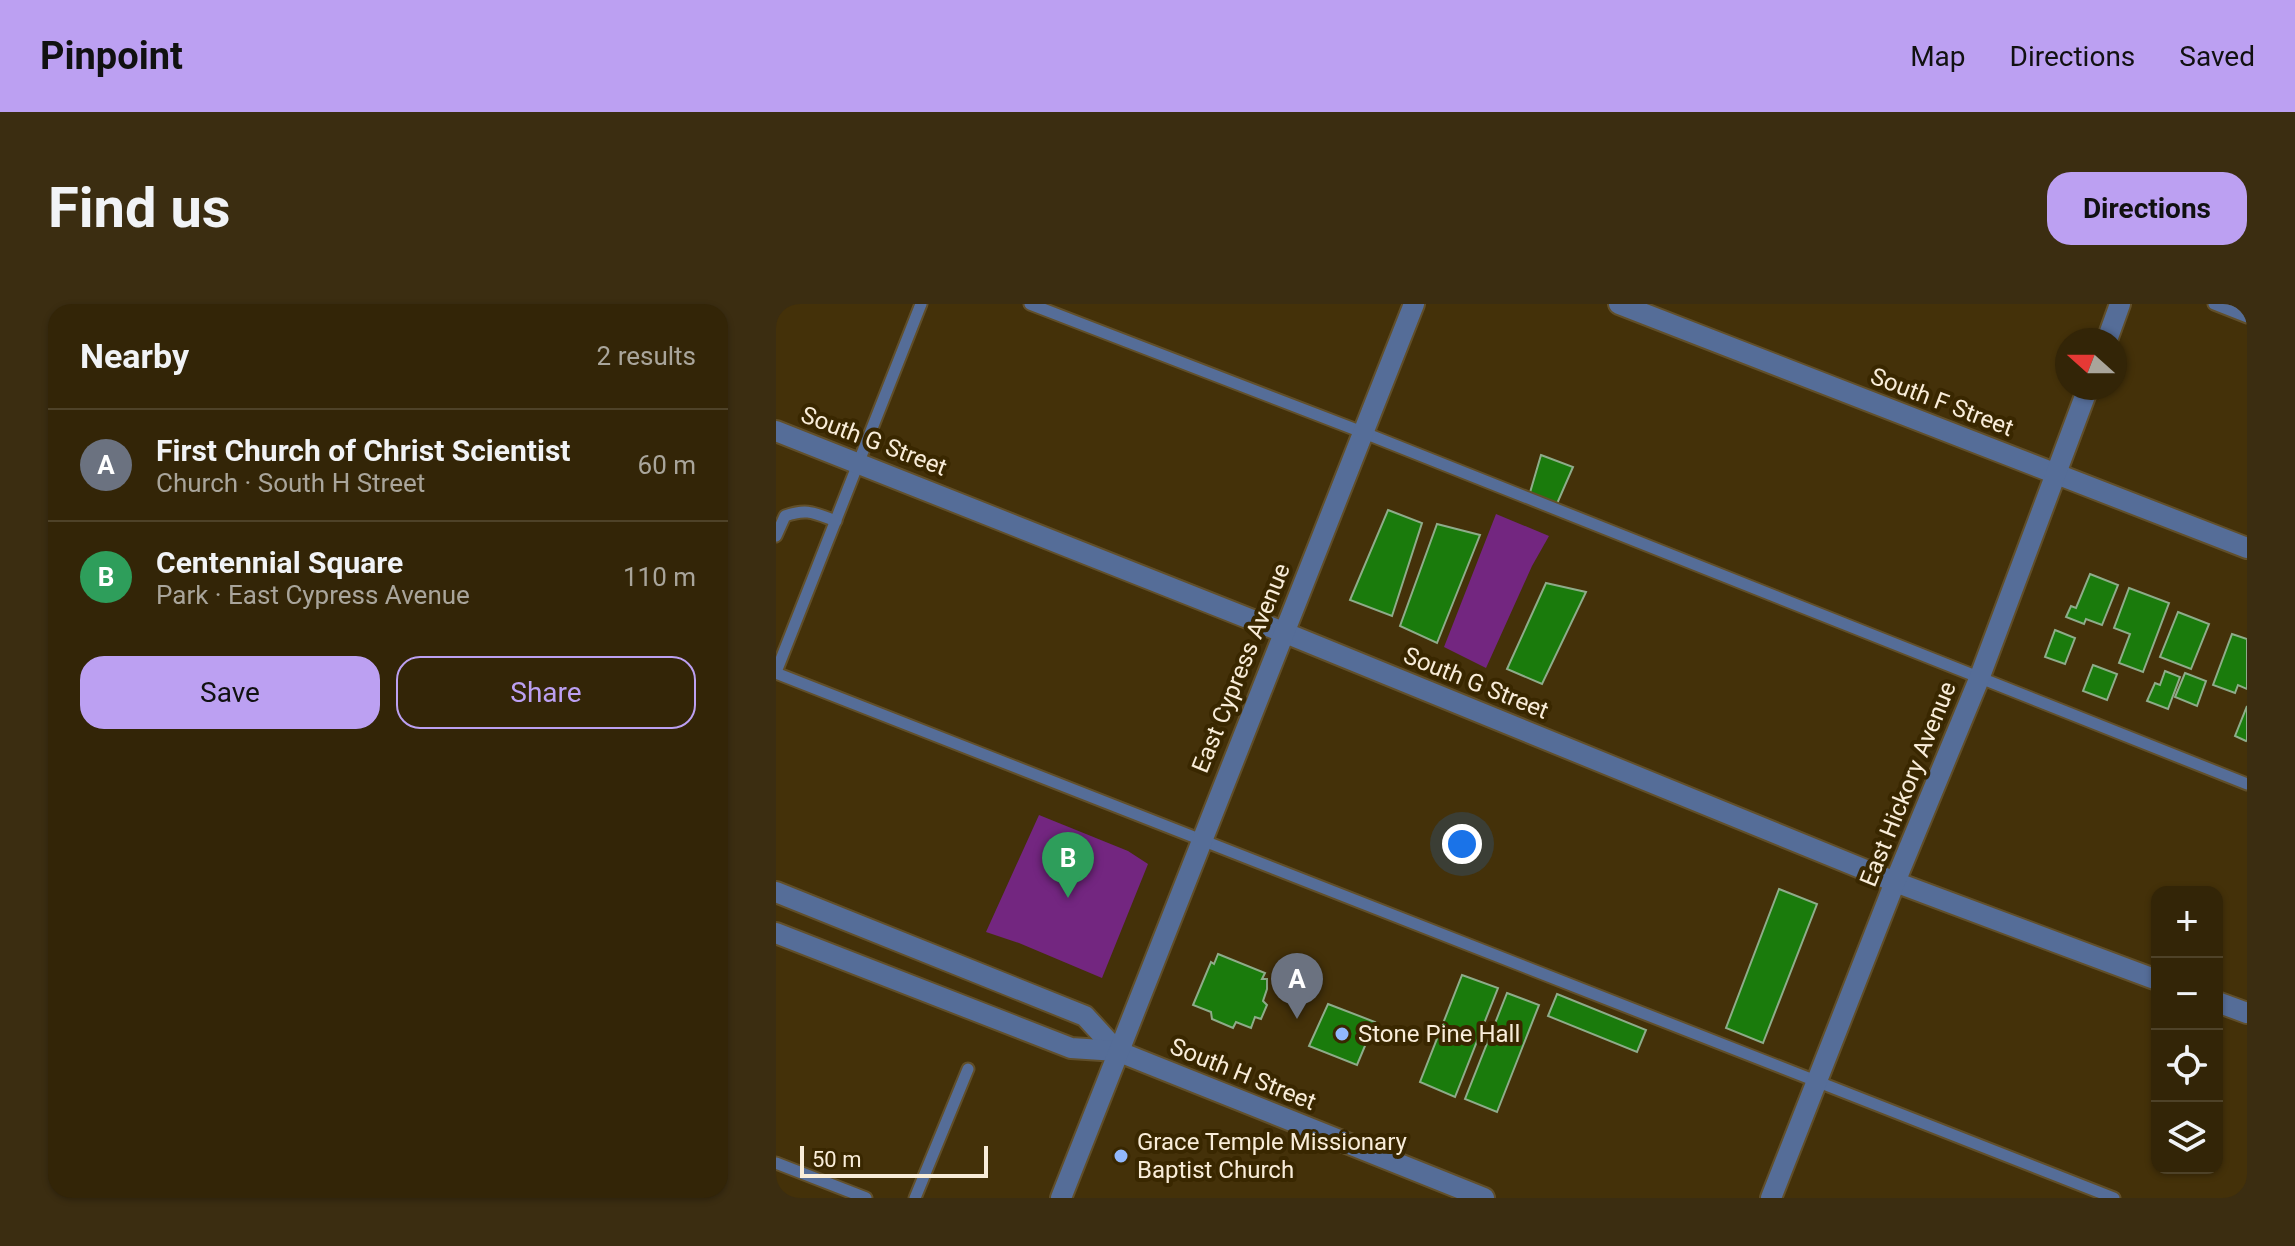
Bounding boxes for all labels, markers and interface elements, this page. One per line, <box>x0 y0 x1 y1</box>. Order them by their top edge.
text: Pinpoint <box>40 34 183 78</box>
text: Map <box>1910 40 1966 73</box>
text: Directions <box>2010 40 2135 73</box>
text: Saved <box>2179 40 2255 73</box>
button: Directions <box>2047 172 2247 245</box>
text: Find us <box>48 175 231 241</box>
north arrow <box>2055 328 2127 400</box>
text: Nearby <box>80 336 189 376</box>
text: 2 results <box>597 341 696 371</box>
street label: South F Street <box>1867 362 2018 442</box>
street label: South G Street <box>797 400 951 482</box>
text: First Church of Christ Scientist <box>156 433 570 468</box>
text: A <box>97 450 115 480</box>
text: 60 m <box>638 450 696 480</box>
text: Church · South H Street <box>156 468 425 498</box>
text: Centennial Square <box>156 545 403 580</box>
street label: East Cypress Avenue <box>1186 559 1296 777</box>
text: B <box>98 562 114 592</box>
text: 110 m <box>623 562 696 592</box>
text: Park · East Cypress Avenue <box>156 580 470 610</box>
street label: South G Street <box>1399 641 1553 725</box>
button: Save <box>80 656 380 729</box>
button: Share <box>396 656 696 729</box>
street label: East Hickory Avenue <box>1854 678 1962 890</box>
your location <box>1442 824 1482 864</box>
pin: B <box>1042 832 1094 898</box>
map controls <box>2151 886 2223 1174</box>
button: + <box>2151 886 2223 958</box>
pin: A <box>1271 953 1323 1019</box>
button: − <box>2151 958 2223 1030</box>
place label: Stone Pine Hall <box>1358 1020 1520 1048</box>
marker: Stone Pine Hall <box>1333 1025 1351 1043</box>
button: locate <box>2151 1030 2223 1102</box>
street label: South H Street <box>1166 1032 1320 1116</box>
button: layers <box>2151 1102 2223 1174</box>
place label: Grace Temple Missionary Baptist Church <box>1137 1128 1408 1184</box>
scale bar <box>800 1142 988 1178</box>
text: 50 m <box>812 1147 861 1172</box>
marker: Grace Temple Missionary Baptist Church <box>1112 1147 1130 1165</box>

